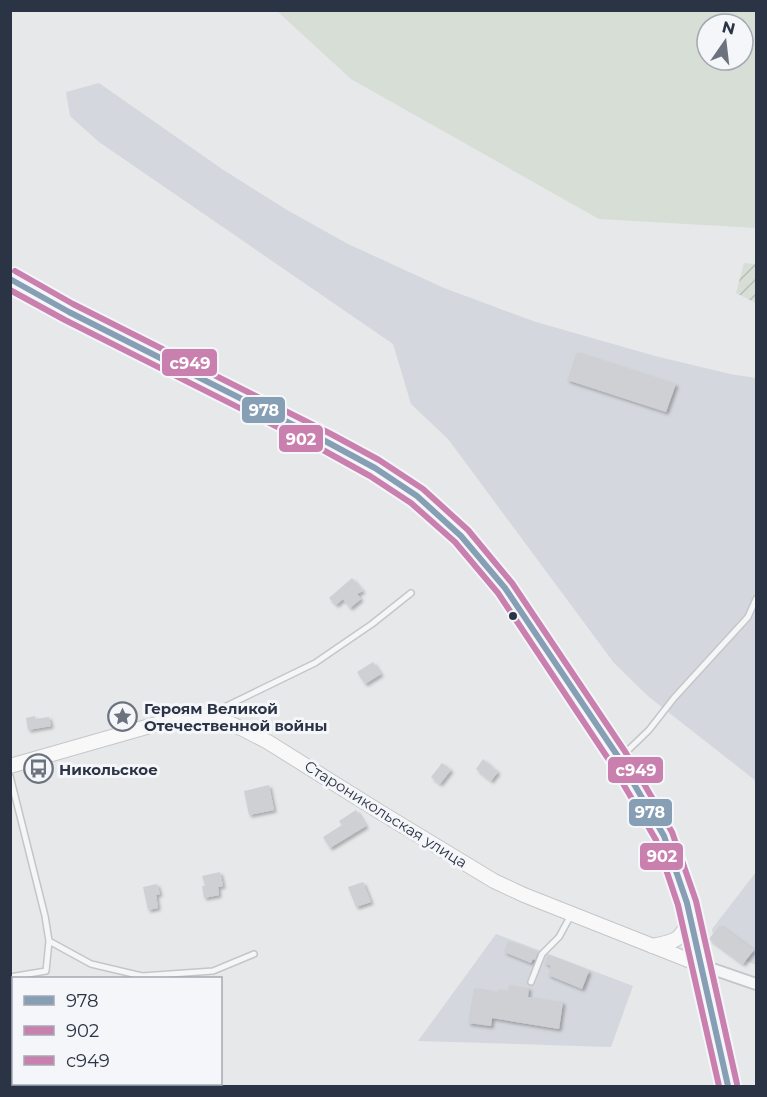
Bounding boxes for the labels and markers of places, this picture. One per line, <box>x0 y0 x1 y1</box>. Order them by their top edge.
unlabelled marker <box>507 610 519 622</box>
place label: Героям Великой Отечественной войны <box>144 699 328 735</box>
place icon: Героям Великой Отечественной войны <box>107 701 139 733</box>
bus stop icon: Никольское <box>22 753 54 785</box>
place label: Никольское <box>59 760 158 779</box>

